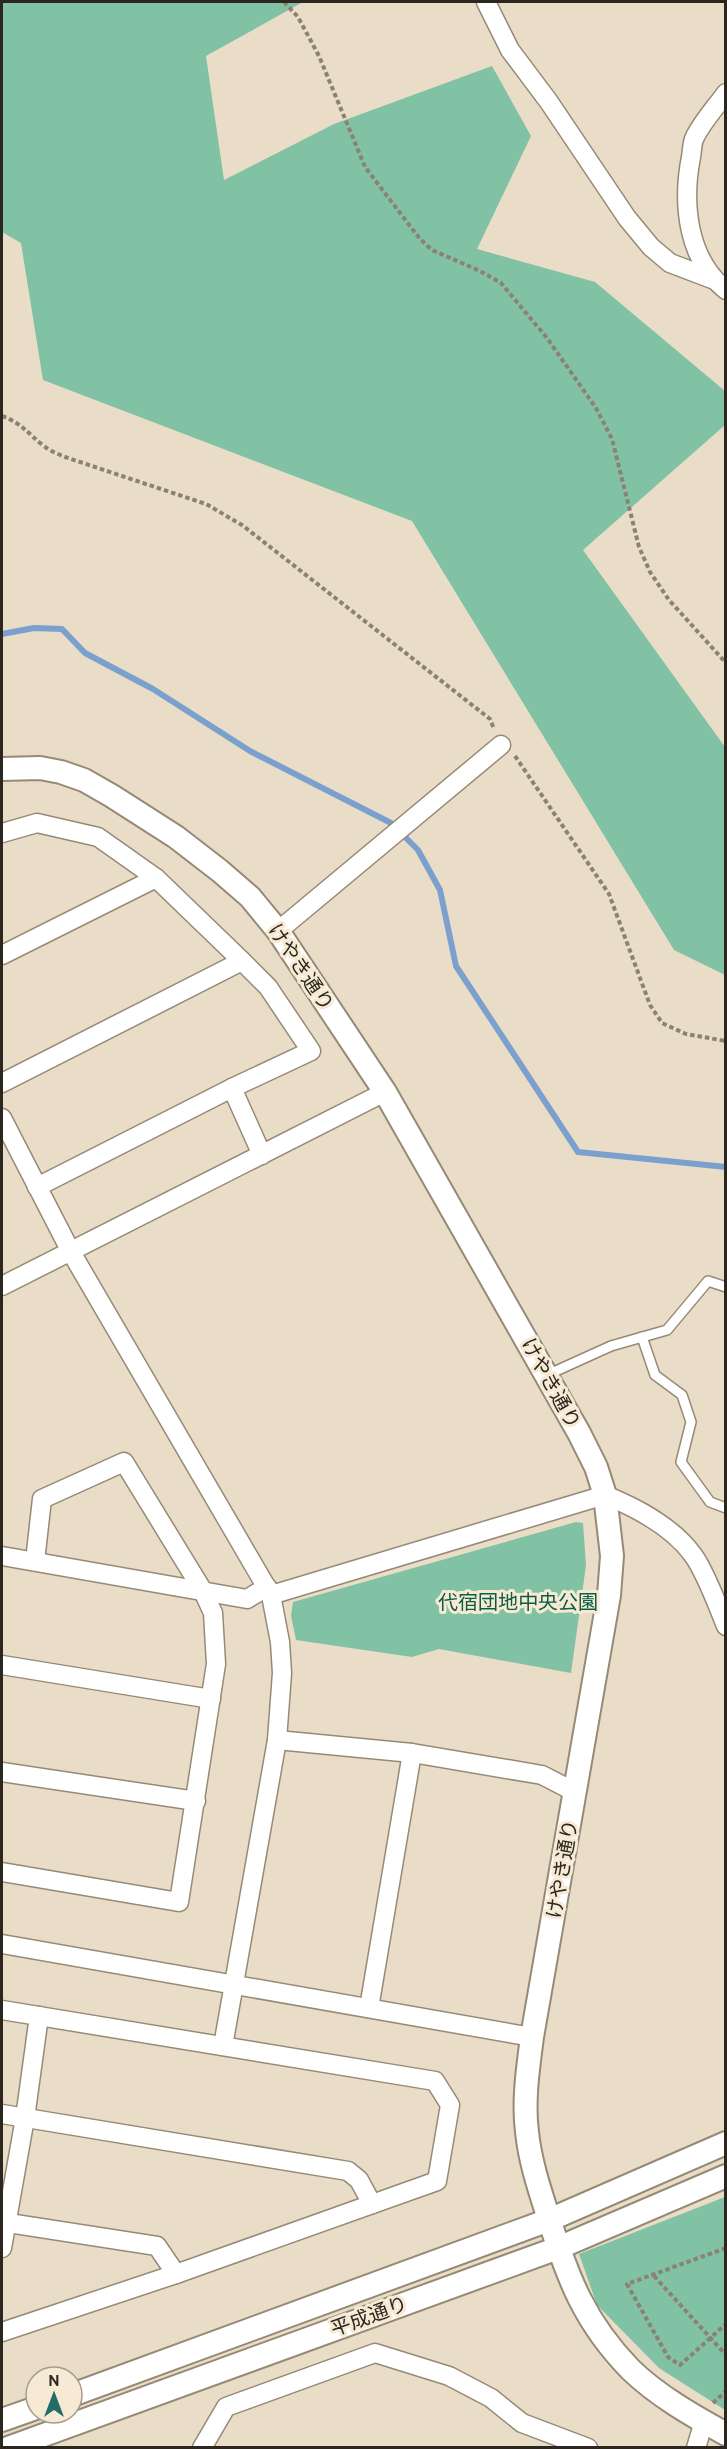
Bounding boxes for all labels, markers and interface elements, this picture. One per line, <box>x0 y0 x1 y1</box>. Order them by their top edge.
street label: けやき通り <box>263 919 339 1015</box>
street label: けやき通り <box>516 1333 586 1433</box>
park label: 代宿団地中央公園 <box>438 1590 598 1614</box>
street label: けやき通り <box>541 1818 583 1920</box>
street label: 平成通り <box>327 2291 411 2341</box>
north arrow <box>24 2365 84 2425</box>
text: N <box>48 2371 60 2390</box>

